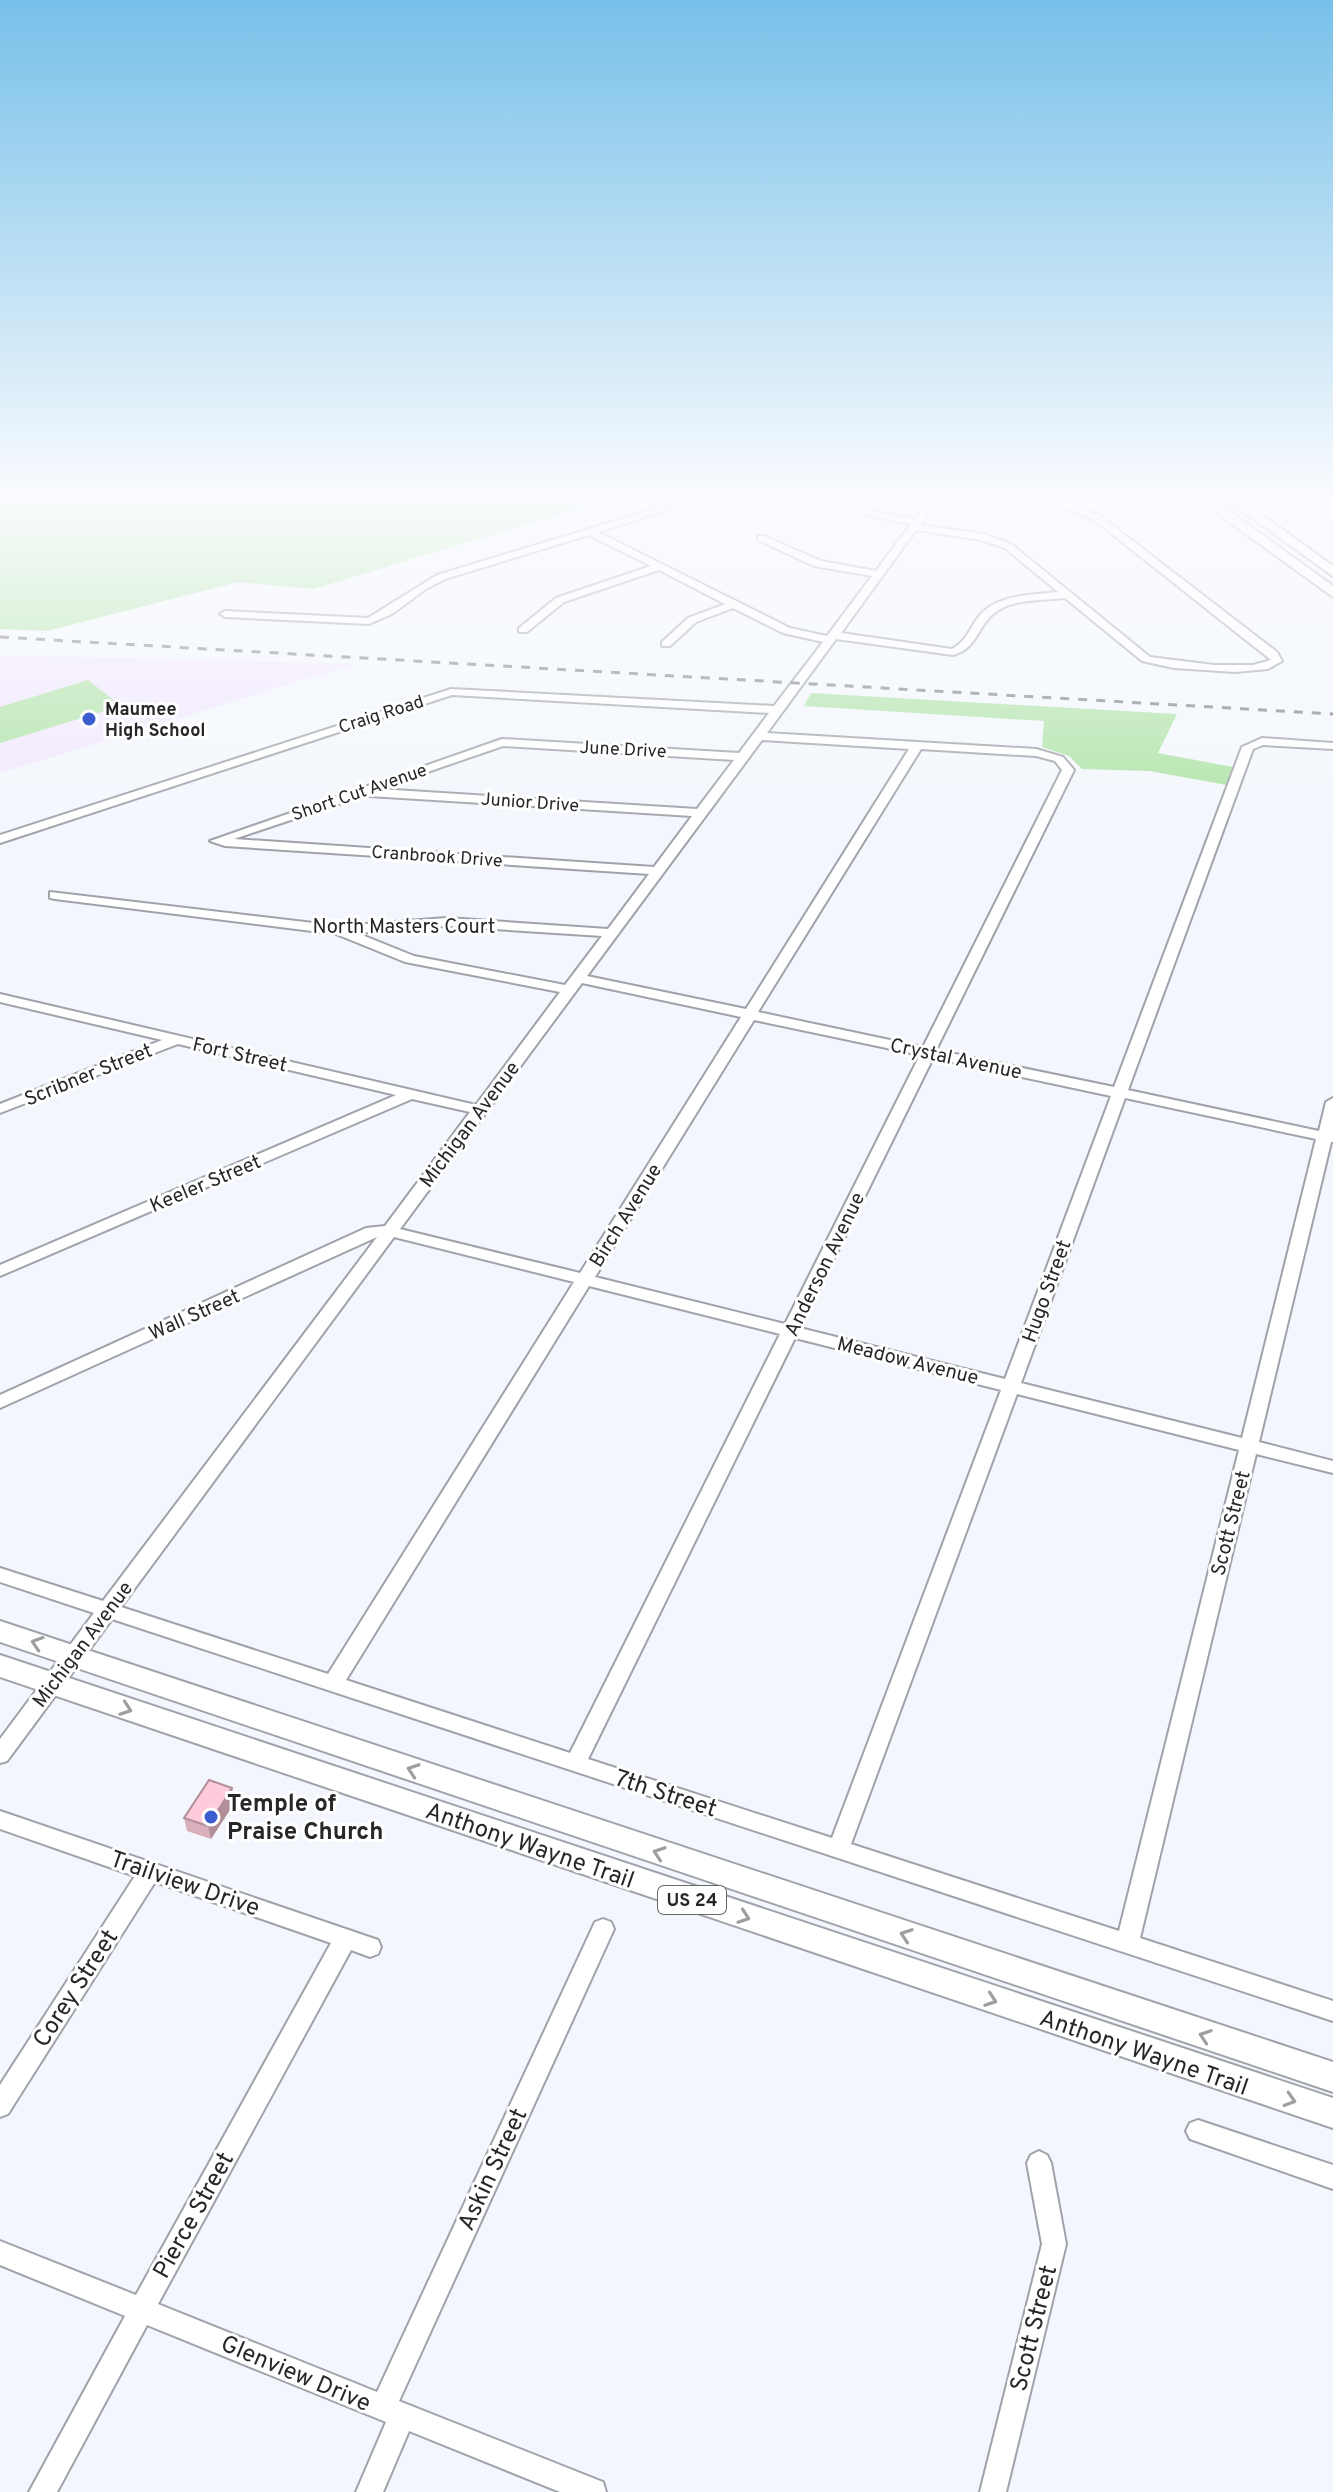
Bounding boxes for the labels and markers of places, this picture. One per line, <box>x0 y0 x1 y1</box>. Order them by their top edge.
place label: Maumee High School <box>105 699 206 743</box>
marker: Maumee High School <box>80 710 98 728</box>
place label: Temple of Praise Church <box>227 1790 384 1848</box>
marker: Temple of Praise Church <box>202 1808 220 1826</box>

